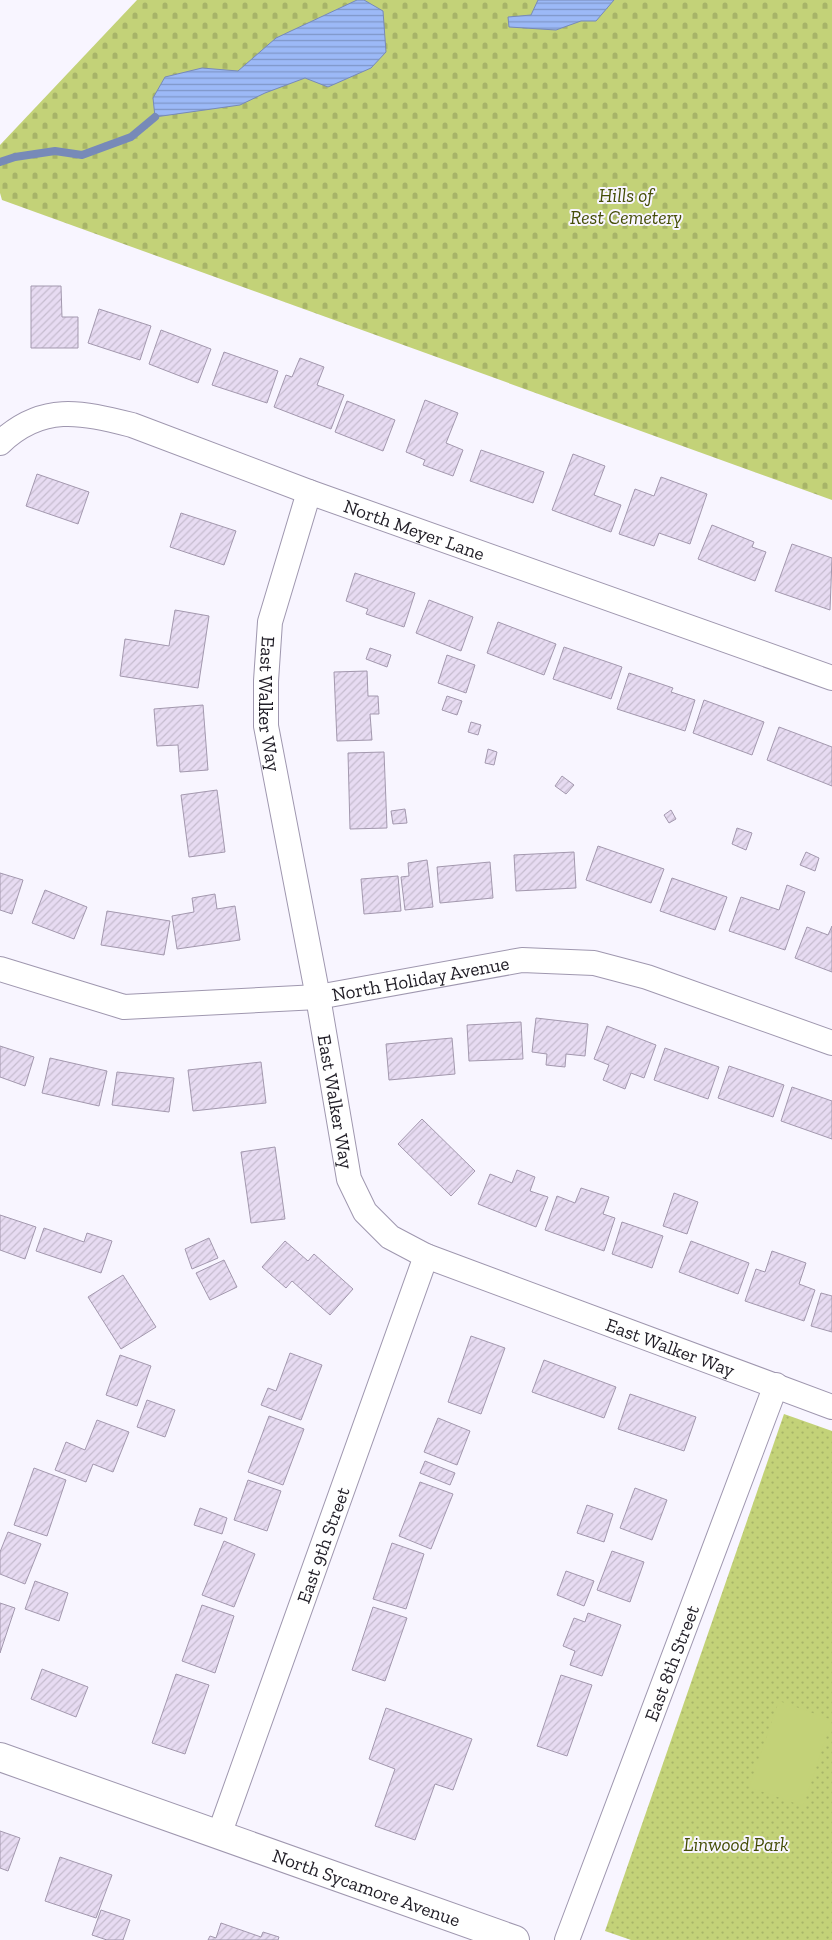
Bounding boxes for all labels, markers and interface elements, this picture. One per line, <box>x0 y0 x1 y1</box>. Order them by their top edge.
park label: Hills of Rest Cemetery <box>570 184 682 229</box>
street label: North Meyer Lane <box>341 494 488 565</box>
street label: East Walker Way <box>255 636 286 774</box>
street label: North Holiday Avenue <box>330 951 511 1006</box>
street label: East Walker Way <box>313 1033 359 1171</box>
street label: East Walker Way <box>603 1312 738 1381</box>
street label: East 9th Street <box>291 1484 354 1606</box>
street label: East 8th Street <box>639 1602 704 1724</box>
park label: Linwood Park <box>683 1833 789 1856</box>
street label: North Sycamore Avenue <box>270 1843 464 1931</box>

